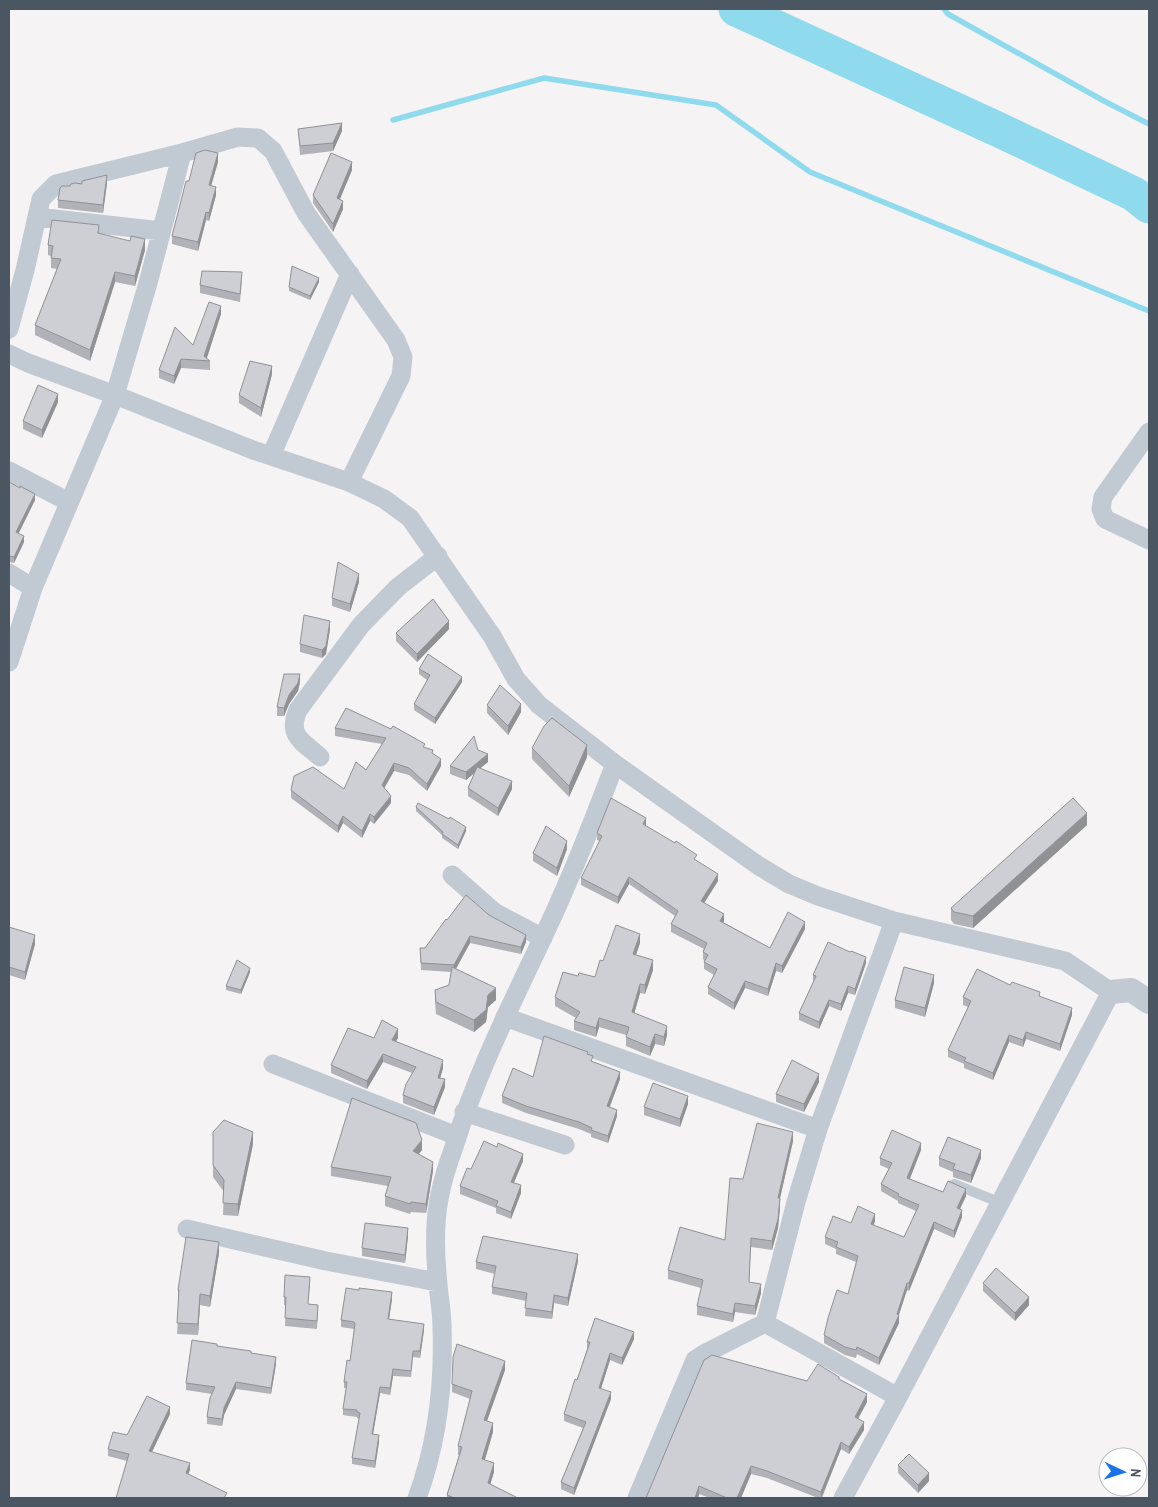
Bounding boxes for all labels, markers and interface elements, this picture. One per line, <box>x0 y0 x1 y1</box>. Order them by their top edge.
north arrow <box>1098 1447 1148 1497</box>
text: N <box>1127 1468 1145 1478</box>

